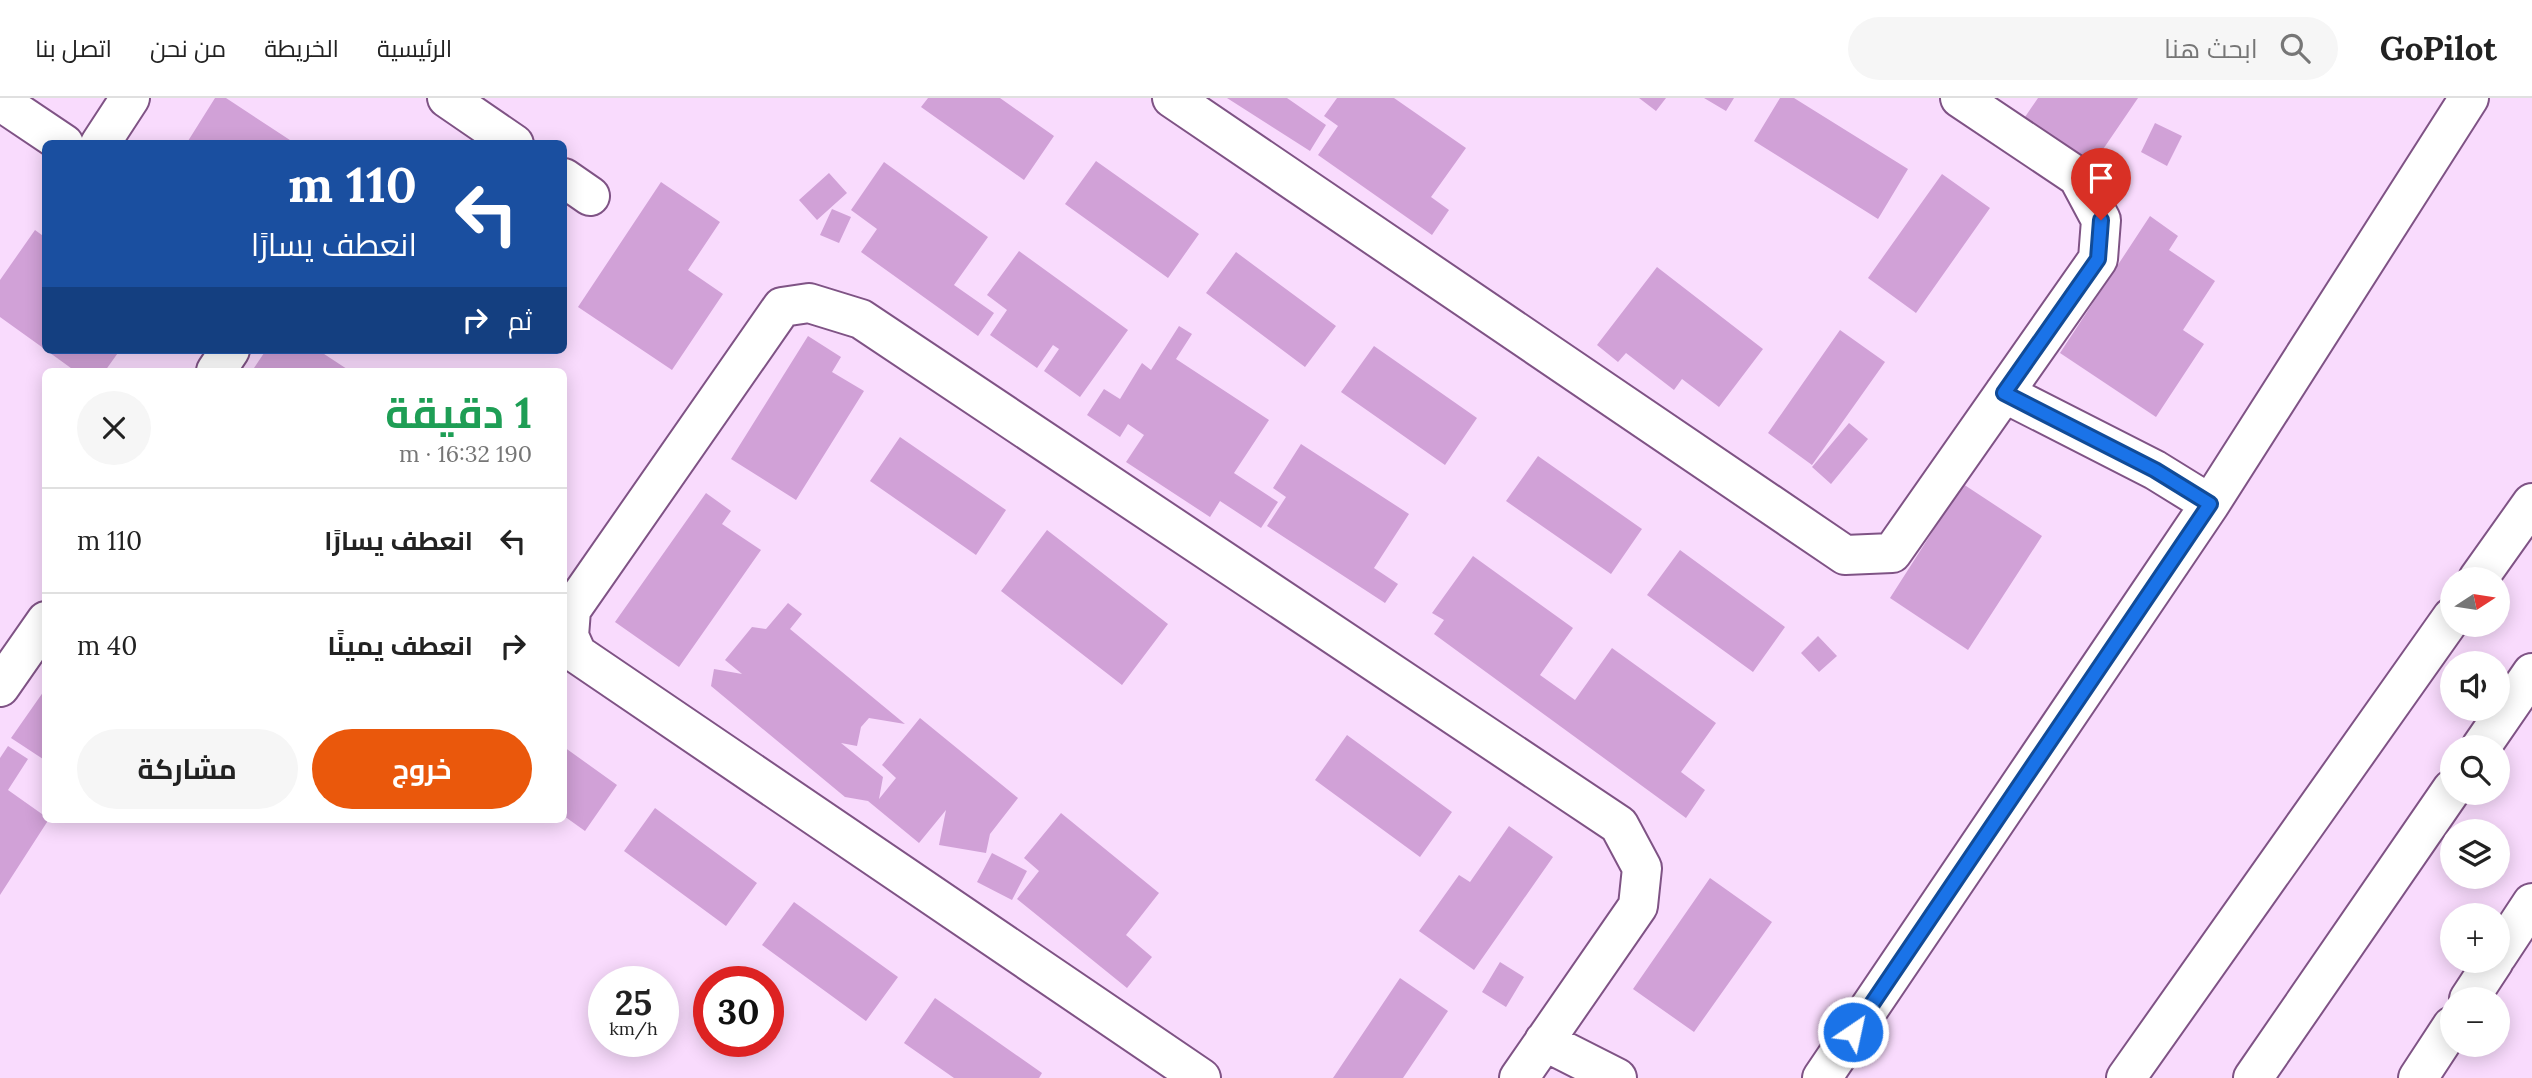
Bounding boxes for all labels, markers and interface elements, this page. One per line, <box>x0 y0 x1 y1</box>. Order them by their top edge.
search box <box>1848 17 2338 80</box>
text: GoPilot <box>2380 27 2497 69</box>
icon: search <box>2276 29 2314 67</box>
text: ابحث هنا <box>2164 32 2258 65</box>
text: اتصل بنا <box>35 33 112 64</box>
text: من نحن <box>150 33 226 64</box>
text: الخريطة <box>264 33 339 64</box>
text: الرئيسية <box>377 33 452 64</box>
pin <box>2071 148 2131 220</box>
text: 110 m <box>288 153 417 215</box>
icon: arrive <box>2082 159 2120 197</box>
icon: left <box>441 168 532 259</box>
text: انعطف يسارًا <box>251 224 417 265</box>
icon: right <box>456 301 494 339</box>
text: ثم <box>508 304 532 337</box>
text: 1 دقيقة <box>385 386 532 440</box>
button: close <box>77 391 151 465</box>
text: 190 m · 16:32 <box>399 439 532 468</box>
icon: left <box>494 522 532 560</box>
text: 110 m <box>77 524 142 557</box>
text: انعطف يسارًا <box>324 524 473 557</box>
north arrow <box>2440 567 2510 637</box>
map controls <box>2440 567 2510 1057</box>
icon: right <box>494 627 532 665</box>
text: 40 m <box>77 629 137 662</box>
text: انعطف يمينًا <box>328 629 473 662</box>
button: sound <box>2440 651 2510 721</box>
button: مشاركة <box>77 729 298 809</box>
button: خروج <box>312 729 532 809</box>
button: search <box>2440 735 2510 805</box>
button: layers <box>2440 819 2510 889</box>
button: + <box>2440 903 2510 973</box>
speed limit sign: 30 <box>693 966 784 1057</box>
text: 25 <box>615 980 652 1025</box>
button: − <box>2440 987 2510 1057</box>
position arrow <box>1816 995 1890 1069</box>
text: km/h <box>609 1017 658 1040</box>

